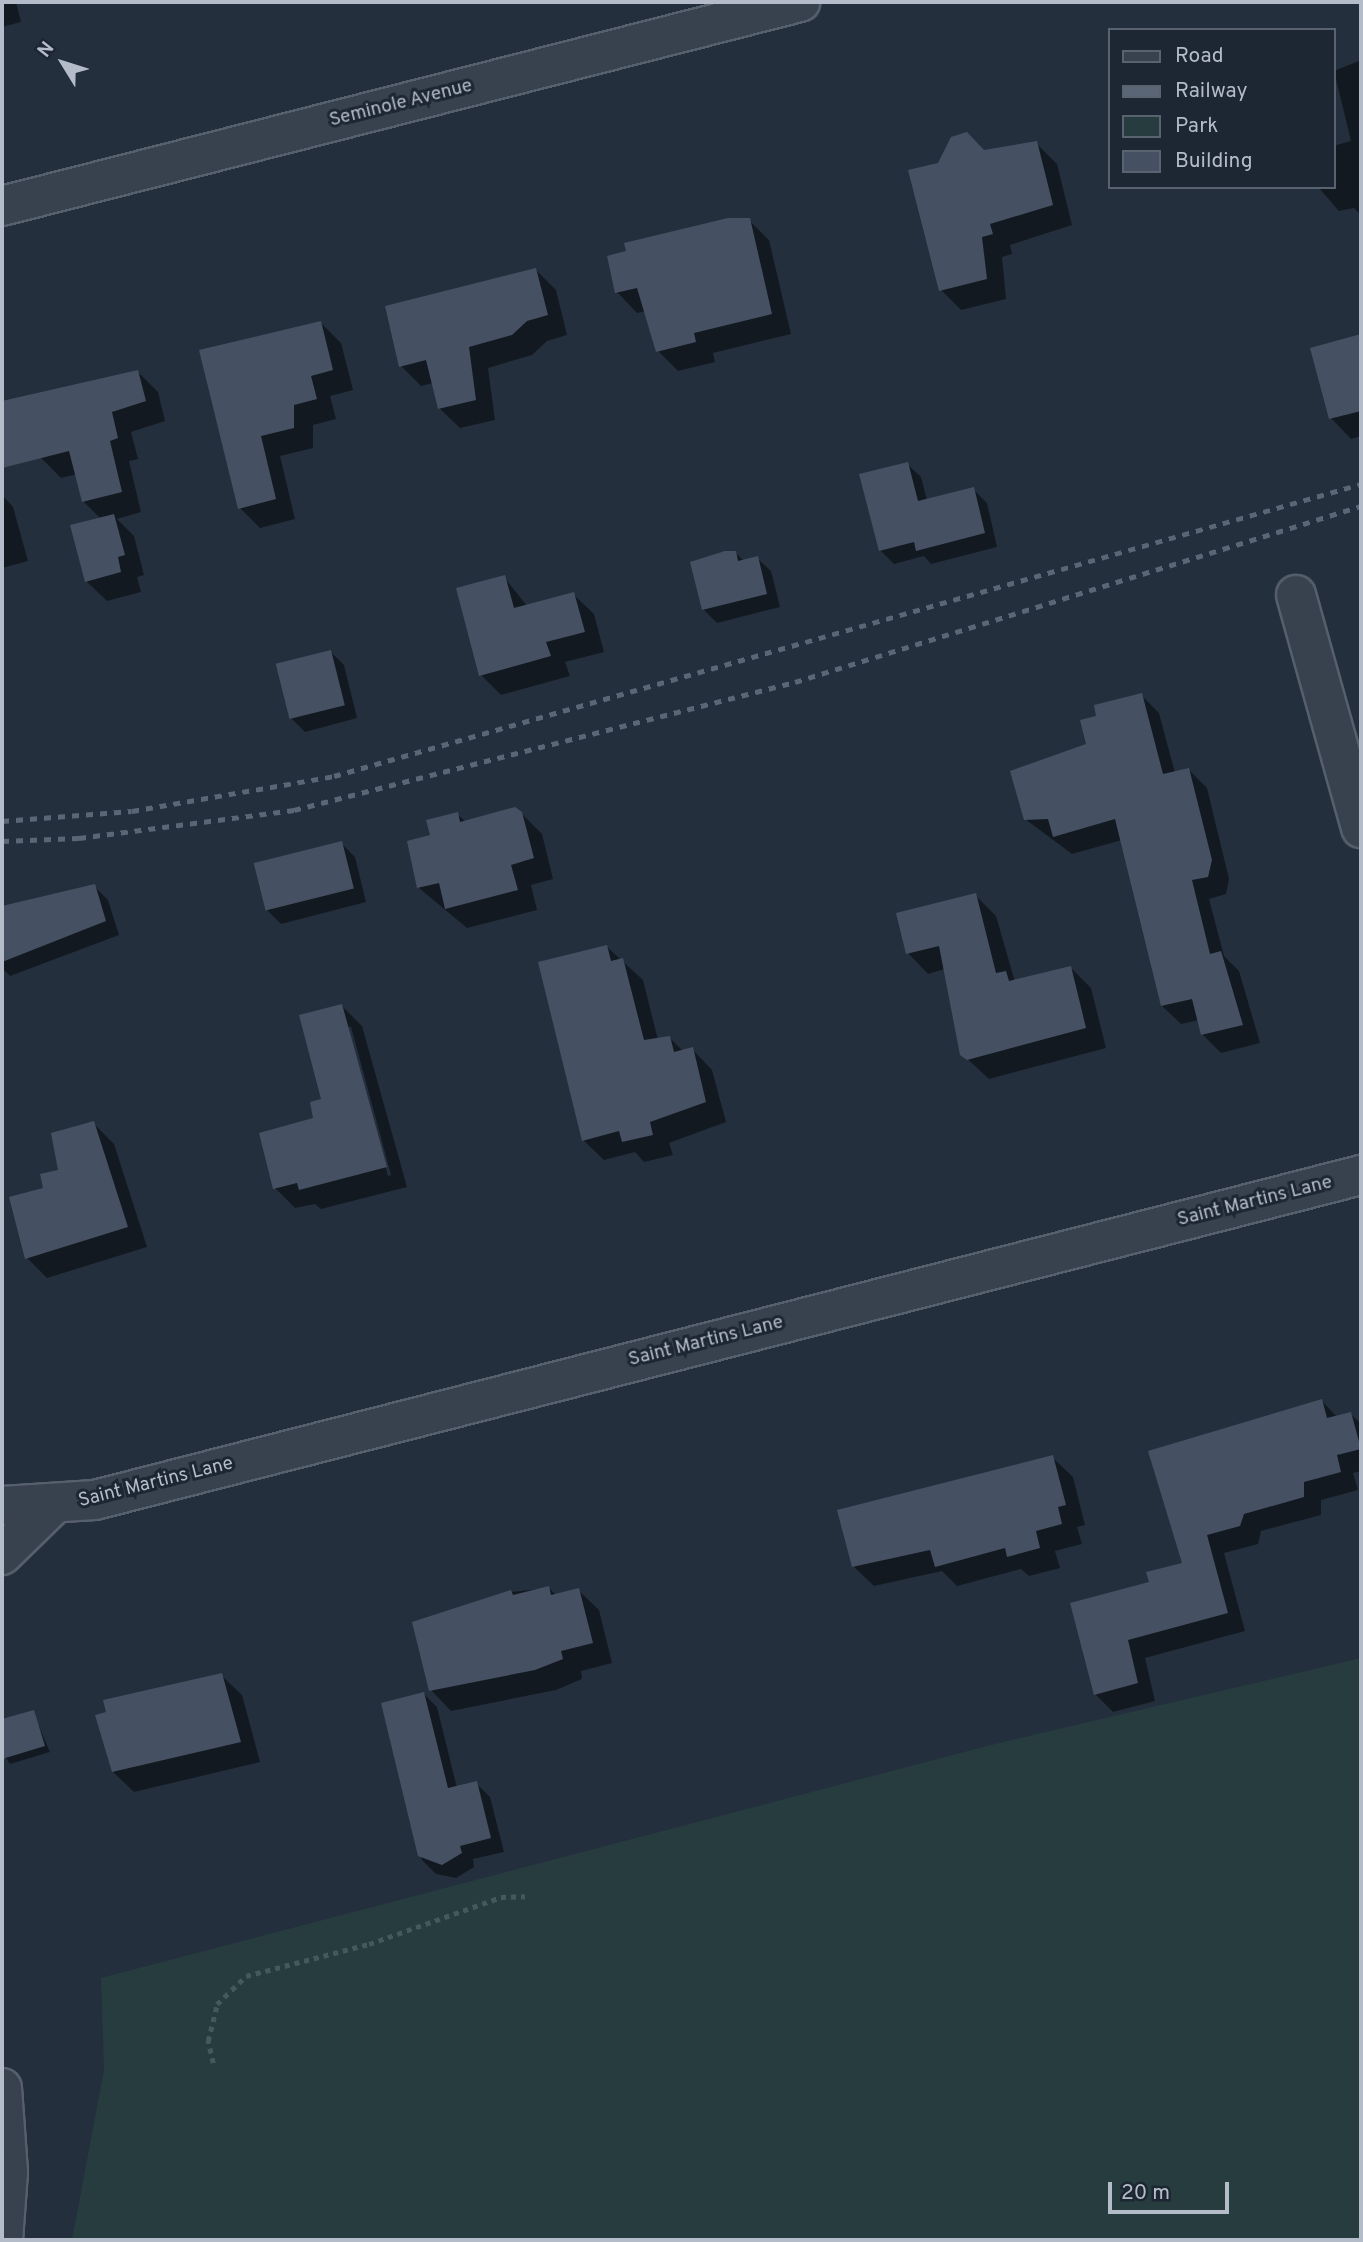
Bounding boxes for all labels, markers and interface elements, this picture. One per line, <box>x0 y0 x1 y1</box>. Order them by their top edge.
north arrow <box>28 28 98 98</box>
legend <box>1108 28 1335 189</box>
text: N <box>33 37 60 63</box>
text: Road <box>1175 43 1224 70</box>
street label: Seminole Avenue <box>327 75 475 133</box>
text: Railway <box>1175 78 1248 105</box>
text: Park <box>1175 113 1218 140</box>
text: Building <box>1175 148 1253 175</box>
street label: Saint Martins Lane <box>1175 1172 1335 1232</box>
street label: Saint Martins Lane <box>626 1312 786 1372</box>
street label: Saint Martins Lane <box>76 1453 236 1513</box>
scale bar <box>1111 2168 1232 2212</box>
text: 20 m <box>1121 2180 1170 2207</box>

